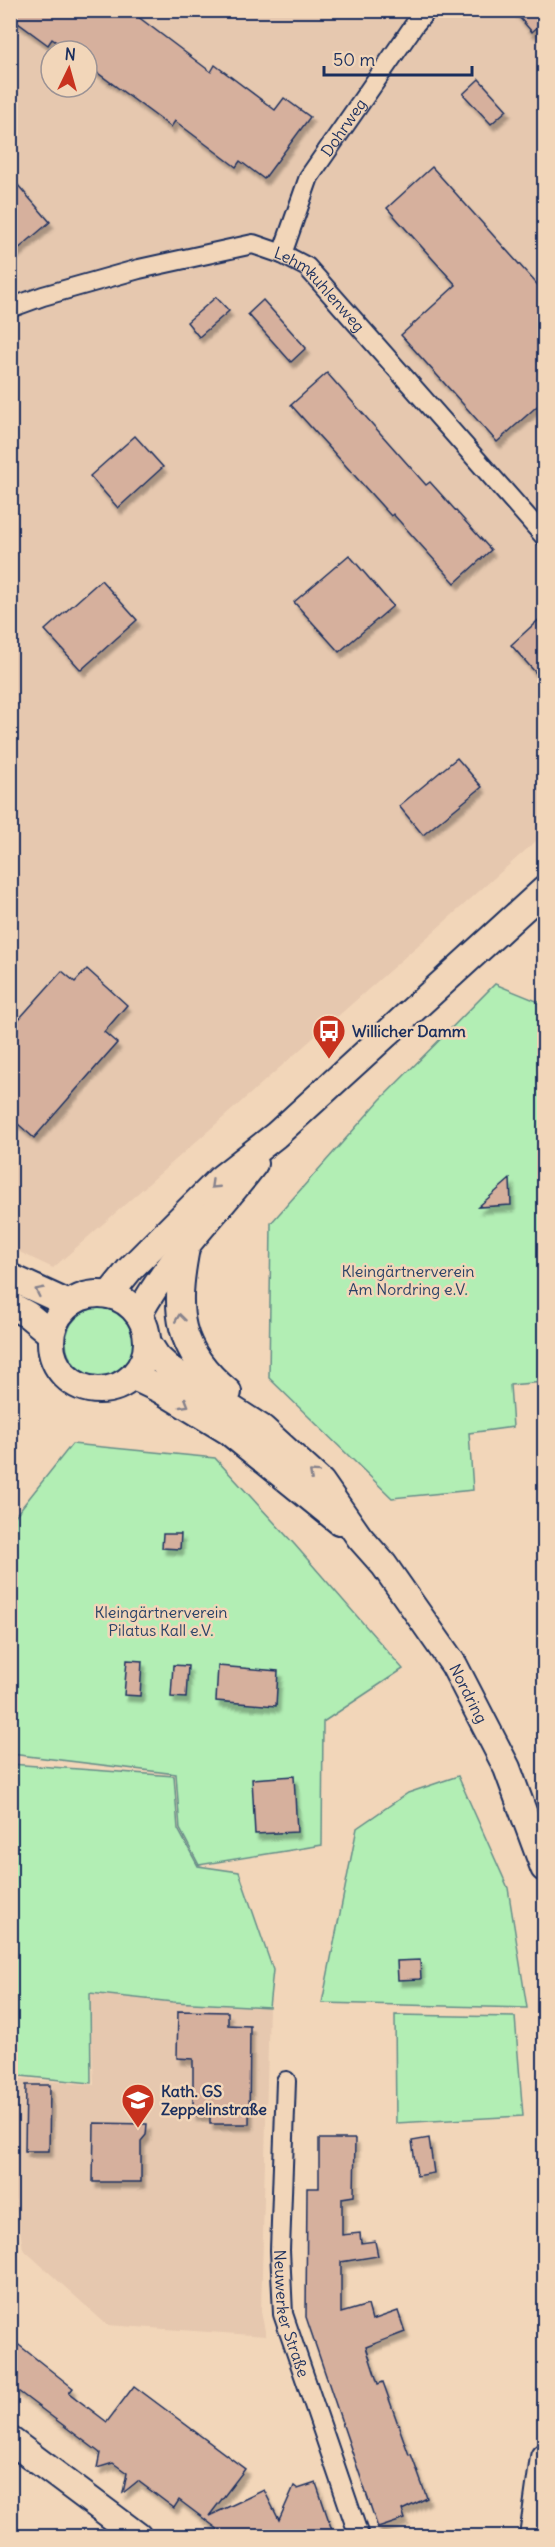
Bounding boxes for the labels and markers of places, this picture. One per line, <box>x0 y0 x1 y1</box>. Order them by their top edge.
bus stop icon: Willicher Damm <box>311 1013 347 1060</box>
place label: Willicher Damm <box>352 1021 466 1041</box>
place label: Kath. GS Zeppelinstraße <box>161 2081 267 2120</box>
school or university icon: Kath. GS Zeppelinstraße <box>120 2082 156 2129</box>

